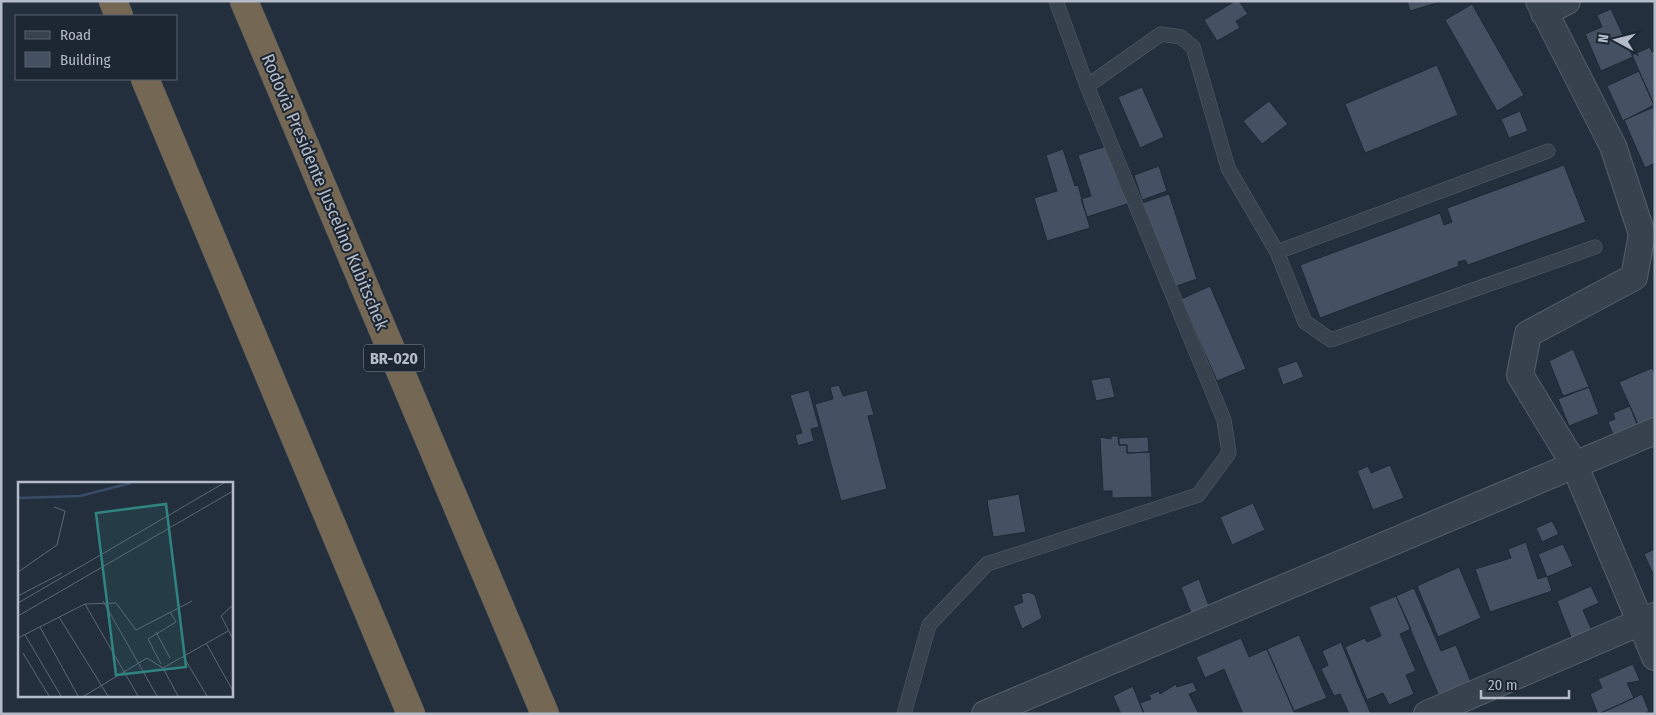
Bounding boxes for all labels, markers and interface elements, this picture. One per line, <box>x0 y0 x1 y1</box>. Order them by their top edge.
legend <box>15 15 178 80</box>
north arrow <box>1591 15 1641 65</box>
text: Road <box>60 26 91 44</box>
text: N <box>1595 33 1613 44</box>
text: Building <box>60 51 111 69</box>
street label: Rodovia Presidente Juscelino Kubitschek <box>257 51 394 334</box>
road number: BR-020 <box>364 344 424 372</box>
inset map <box>18 482 232 698</box>
scale bar <box>1481 668 1568 700</box>
text: 20 m <box>1488 676 1518 694</box>

